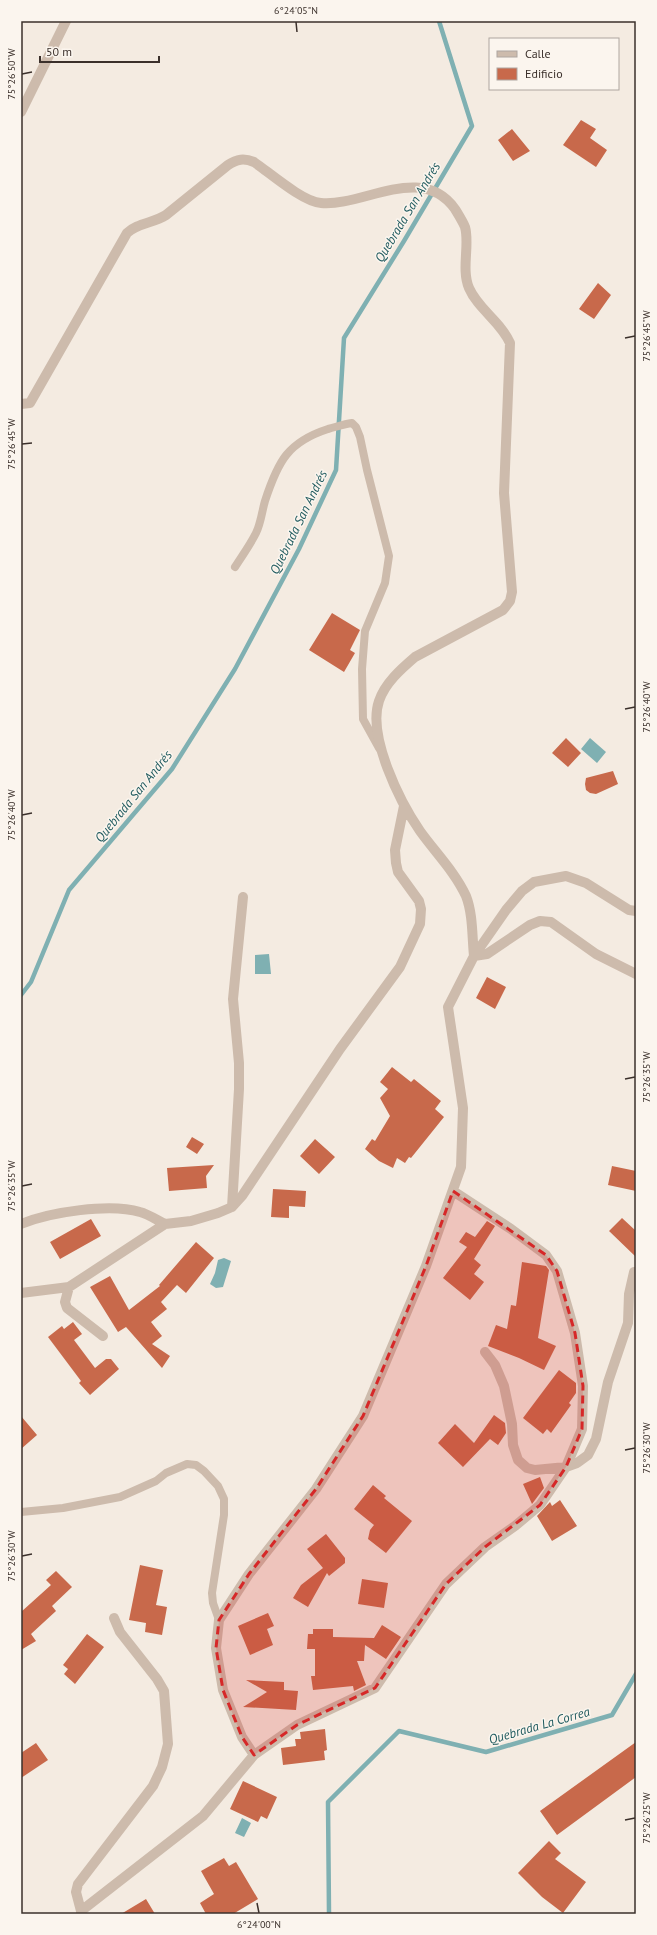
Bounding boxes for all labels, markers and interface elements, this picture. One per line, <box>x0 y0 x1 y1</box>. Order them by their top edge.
text: 6°24'05"N <box>274 4 318 17</box>
scale bar <box>40 38 159 64</box>
legend <box>489 38 619 90</box>
text: 50 m <box>46 44 72 59</box>
text: Calle <box>525 46 551 61</box>
text: 75°26'50"W <box>5 48 18 100</box>
text: Edificio <box>525 66 563 81</box>
water label: Quebrada San Andrés <box>371 158 444 265</box>
text: 75°26'45"W <box>640 310 653 362</box>
text: 75°26'45"W <box>5 418 18 470</box>
water label: Quebrada San Andrés <box>266 467 331 577</box>
text: 75°26'40"W <box>640 681 653 733</box>
water label: Quebrada San Andrés <box>91 746 176 846</box>
text: 75°26'40"W <box>5 789 18 841</box>
text: 75°26'35"W <box>640 1051 653 1103</box>
text: 75°26'35"W <box>5 1160 18 1212</box>
text: 75°26'30"W <box>640 1422 653 1474</box>
text: 75°26'30"W <box>5 1530 18 1582</box>
water label: Quebrada La Correa <box>487 1703 592 1748</box>
text: 75°26'25"W <box>640 1792 653 1844</box>
text: 6°24'00"N <box>237 1918 281 1931</box>

